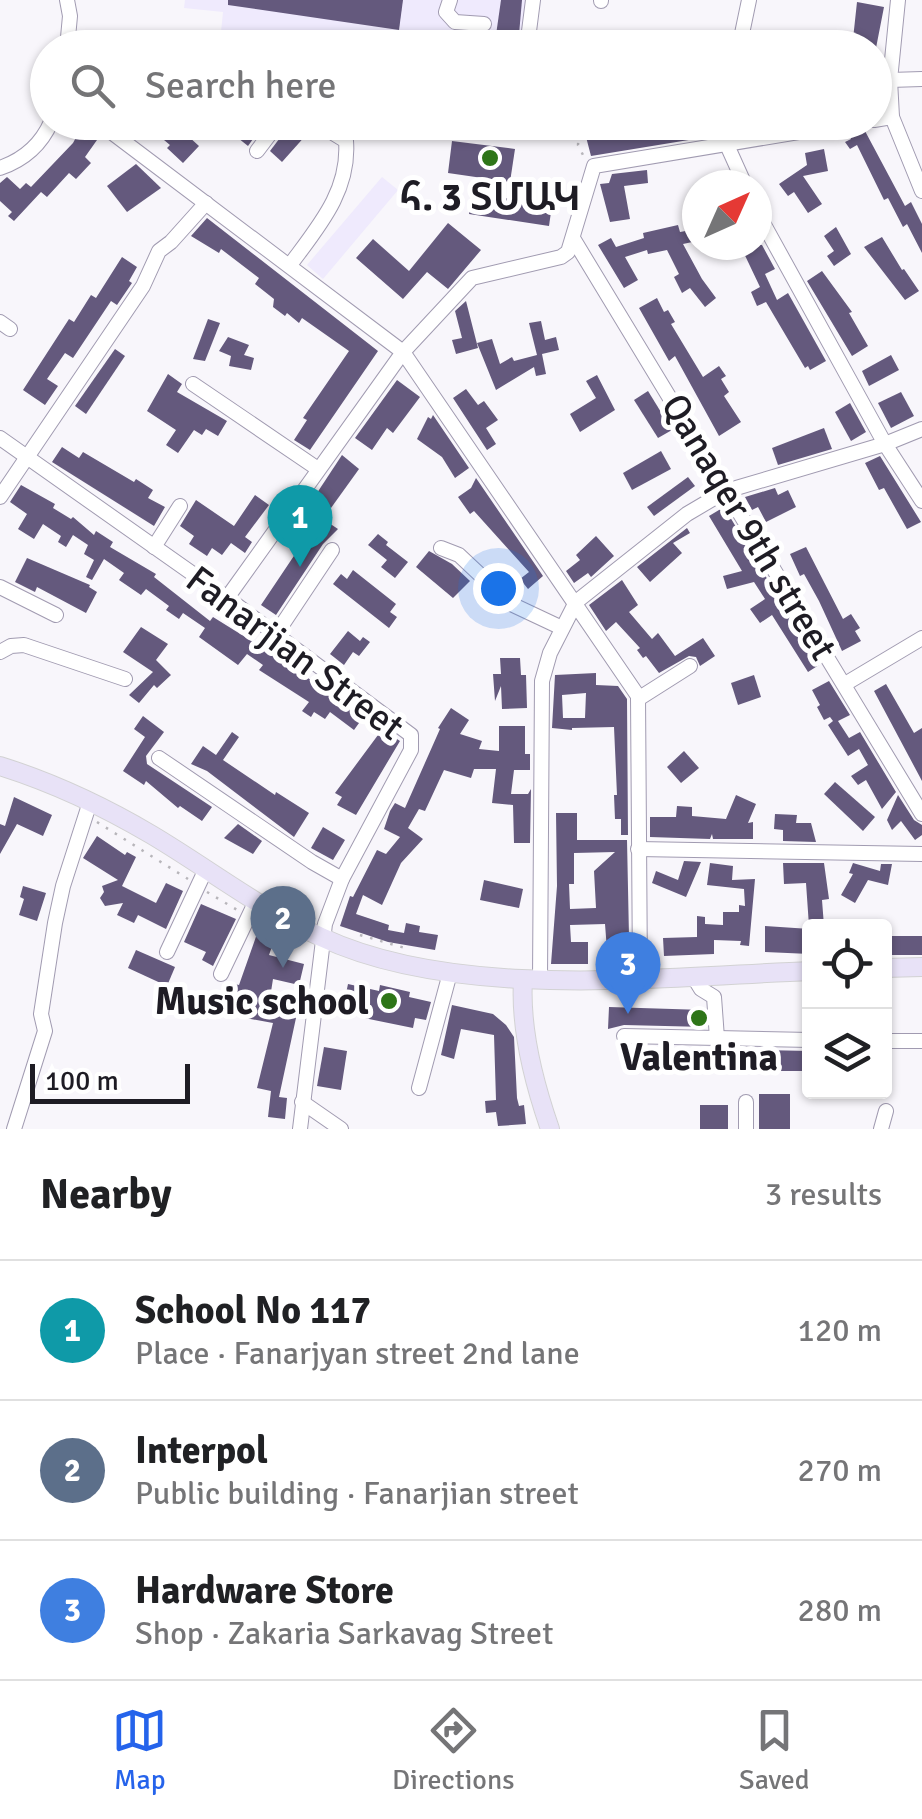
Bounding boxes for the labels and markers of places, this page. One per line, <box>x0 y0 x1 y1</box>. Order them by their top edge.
marker: հ. 3 ՏՄԱԿ <box>479 147 501 169</box>
place label: հ. 3 ՏՄԱԿ <box>399 174 581 221</box>
pin: 1 <box>268 484 332 567</box>
pin: 2 <box>250 886 316 968</box>
pin: 3 <box>596 932 660 1014</box>
place label: Music school <box>155 978 369 1025</box>
marker: Music school <box>378 990 400 1012</box>
marker: Valentina <box>688 1007 710 1029</box>
place label: Valentina <box>620 1034 778 1081</box>

